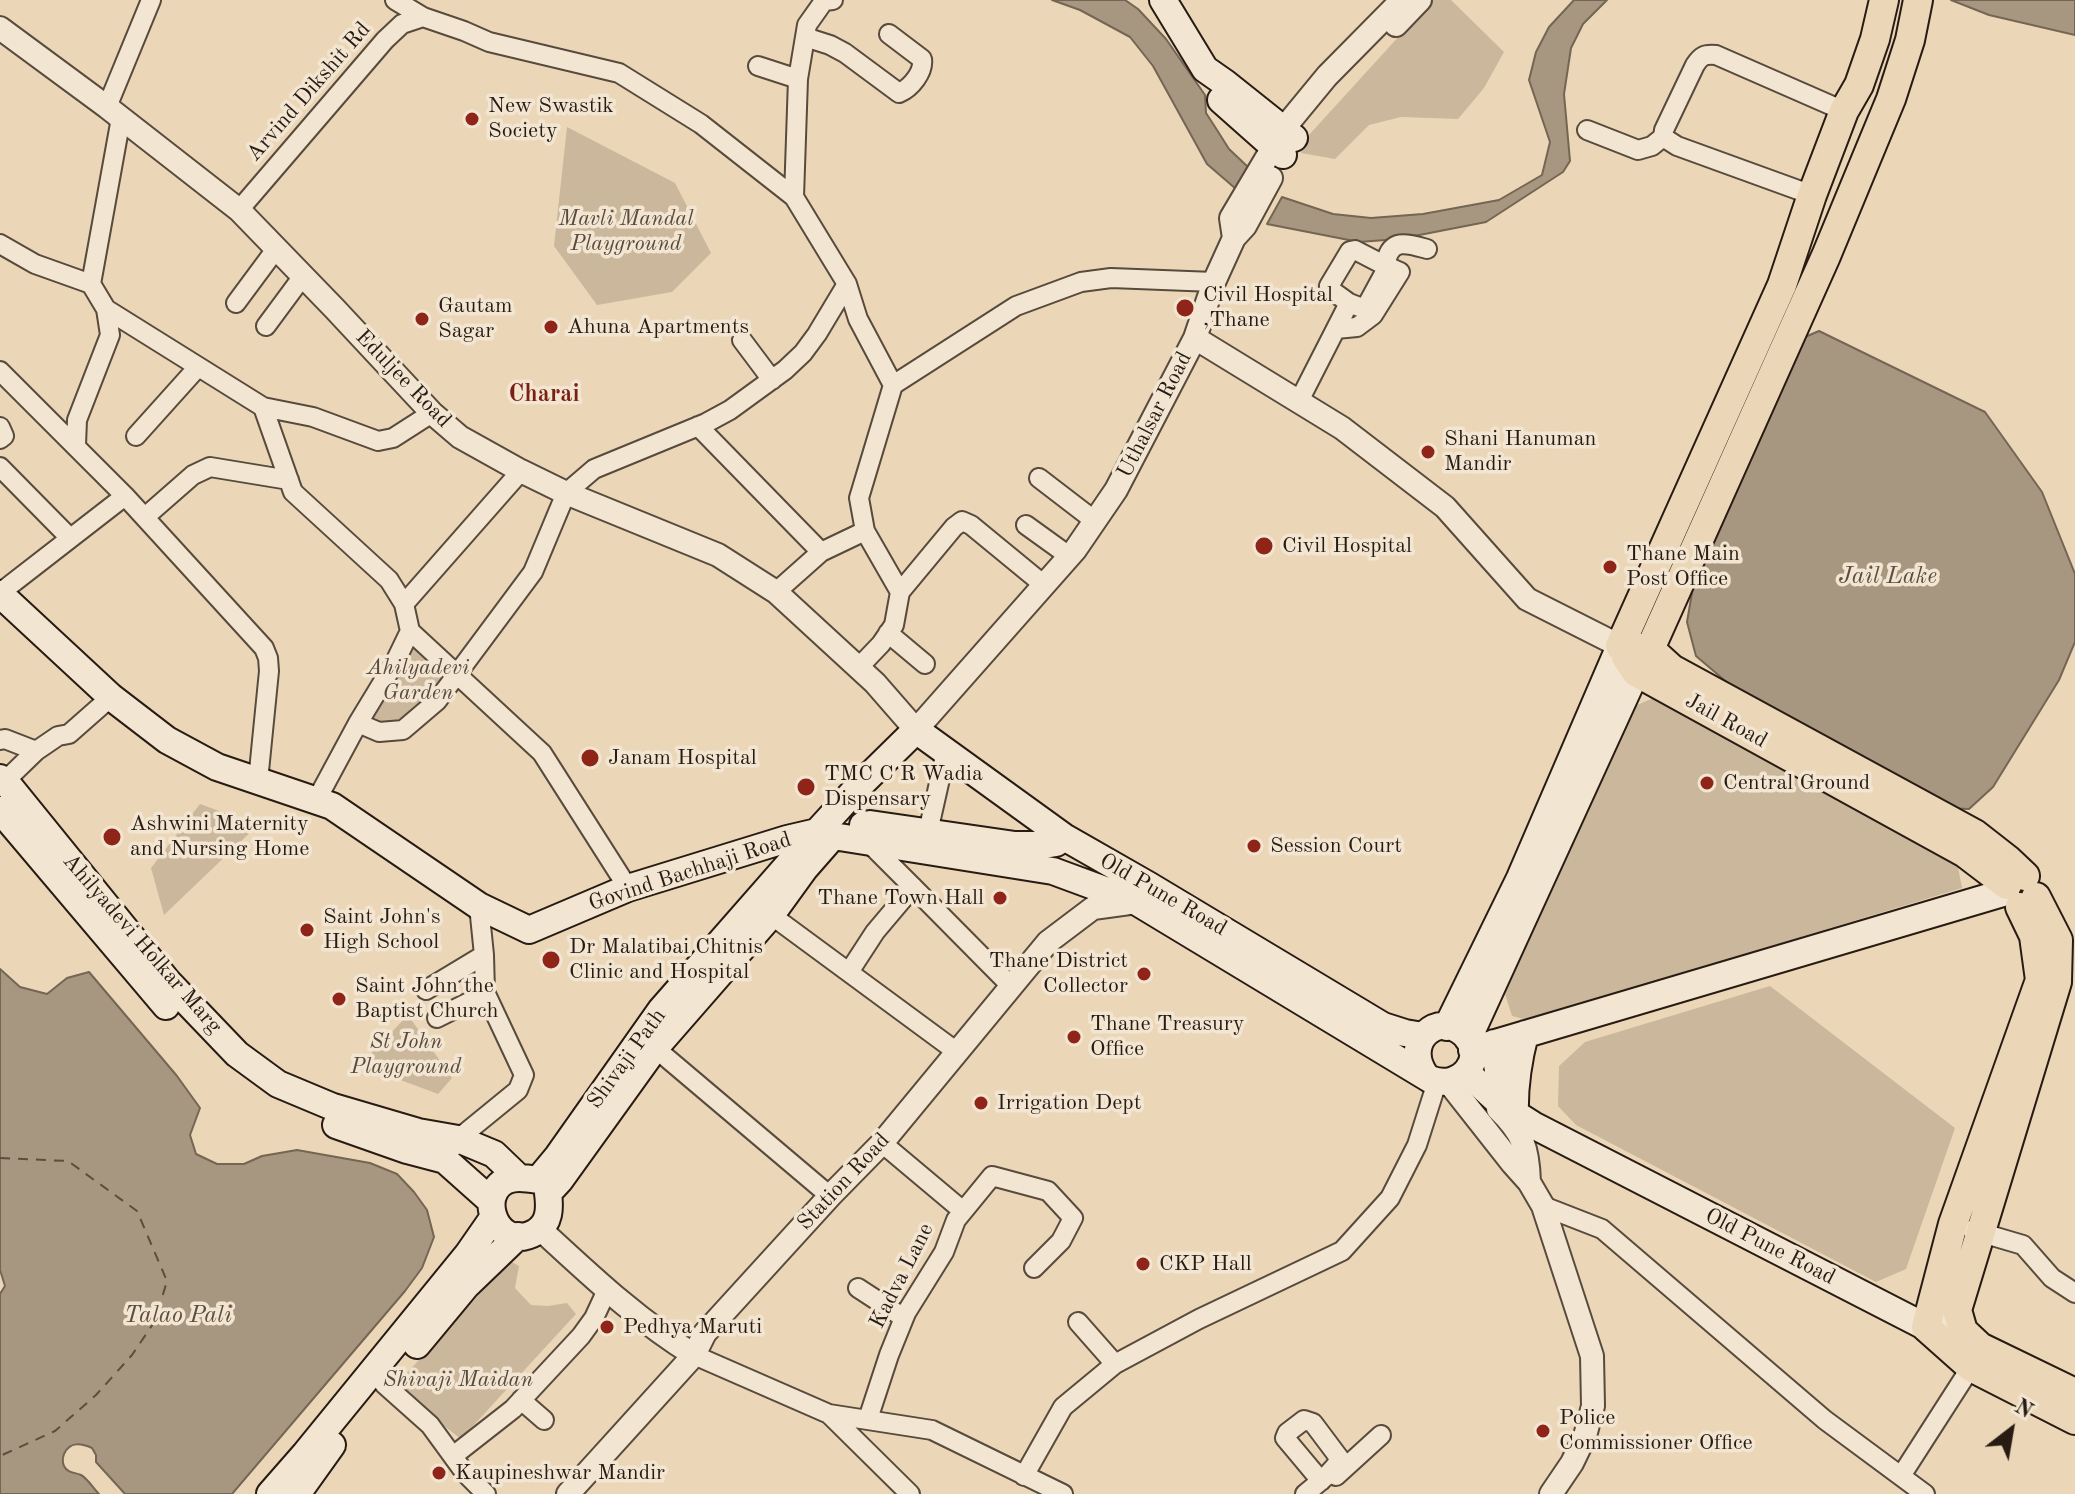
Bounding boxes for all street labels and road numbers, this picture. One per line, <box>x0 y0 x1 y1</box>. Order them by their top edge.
street label: Arvind Dikshit Rd <box>241 17 377 167</box>
street label: Eduljee Road <box>349 324 457 434</box>
street label: Uthalsar Road <box>1112 347 1198 483</box>
street label: Jail Road <box>1680 688 1772 754</box>
street label: Govind Bachhaji Road <box>585 827 795 917</box>
street label: Old Pune Road <box>1095 848 1231 942</box>
street label: Ahilyadevi Holkar Marg <box>57 849 227 1039</box>
street label: Shivaji Path <box>582 1004 672 1114</box>
street label: Station Road <box>792 1128 896 1236</box>
street label: Old Pune Road <box>1700 1203 1840 1291</box>
street label: Kadva Lane <box>864 1219 940 1333</box>

